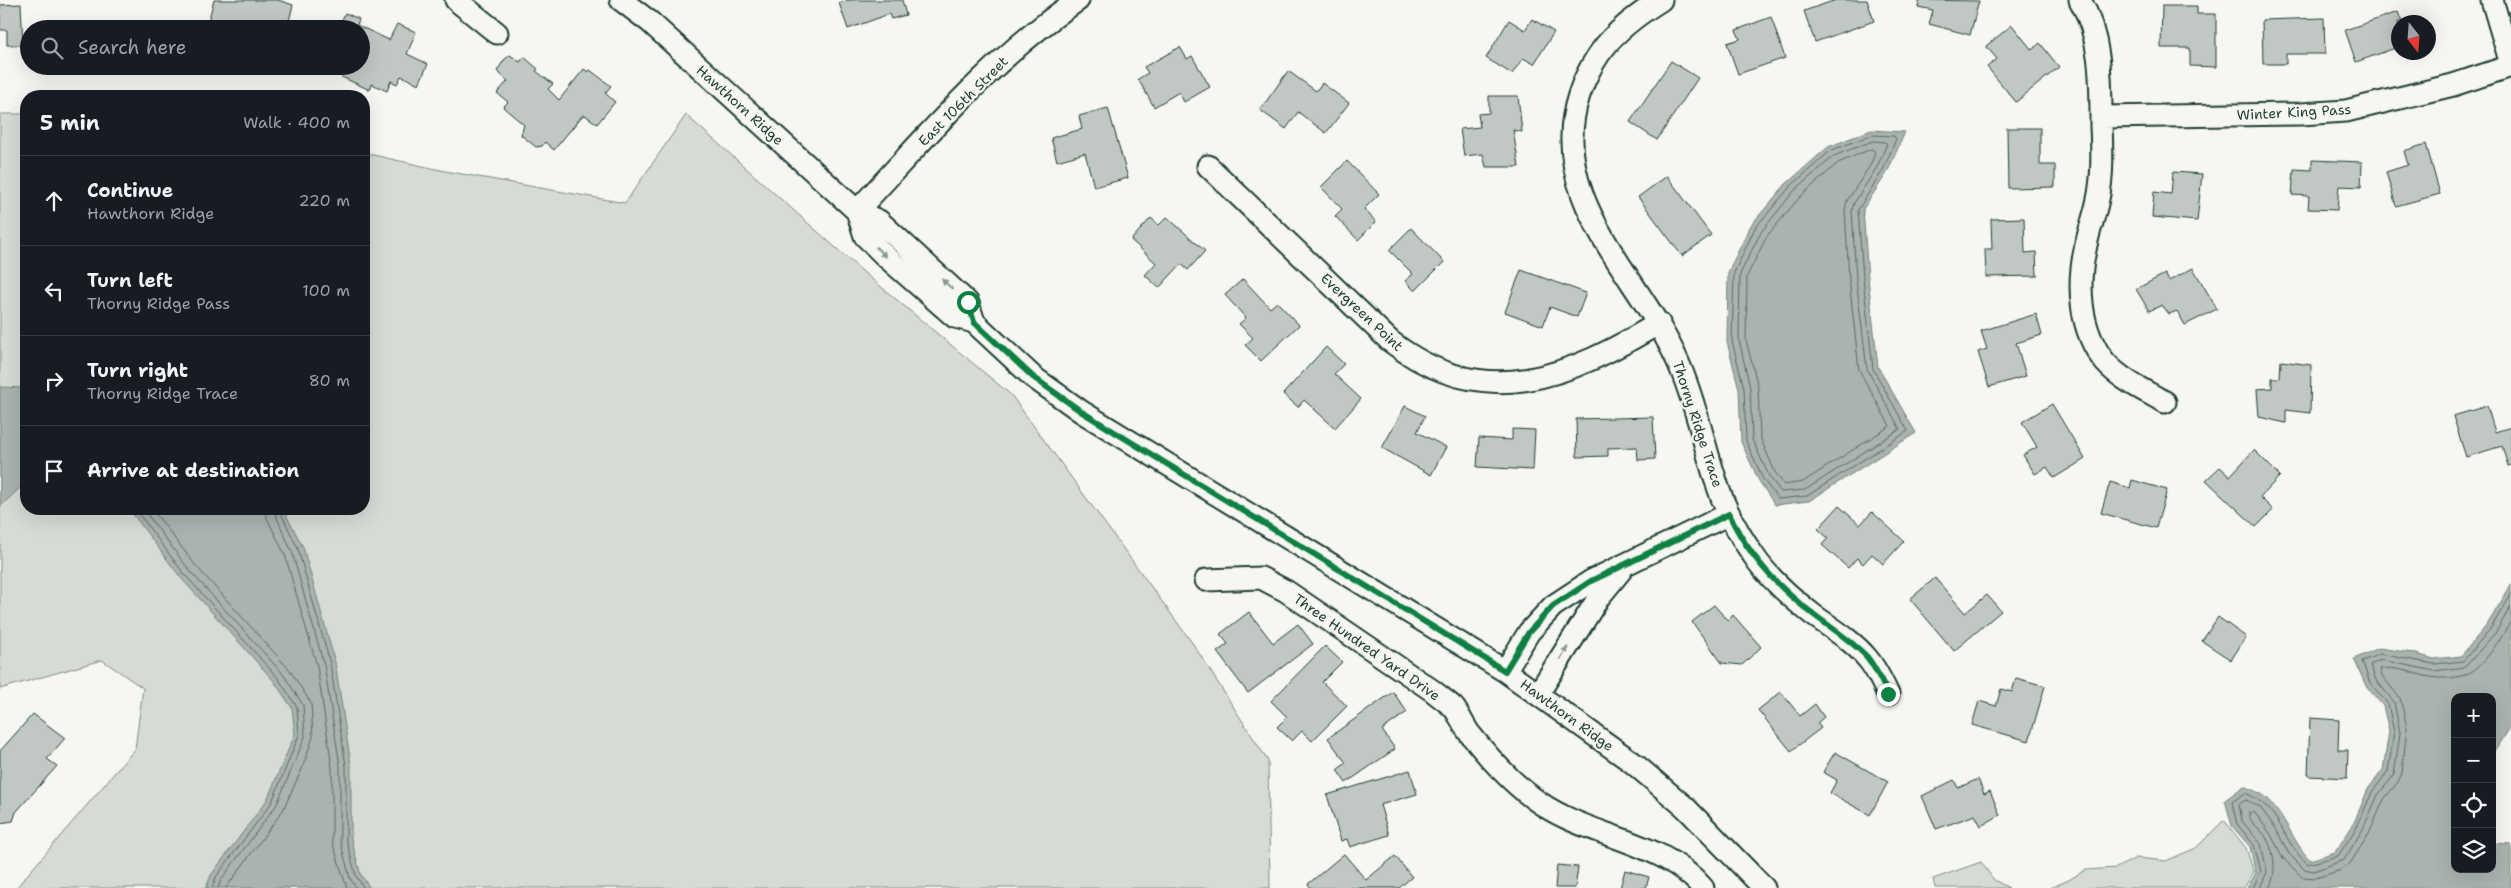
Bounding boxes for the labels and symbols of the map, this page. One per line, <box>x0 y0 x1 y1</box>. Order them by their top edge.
north arrow <box>2391 15 2436 60</box>
street label: East 106th Street <box>914 52 1012 150</box>
street label: Hawthorn Ridge <box>693 61 787 149</box>
street label: Winter King Pass <box>2236 100 2352 124</box>
one-way arrow <box>875 246 887 258</box>
street label: Evergreen Point <box>1317 269 1407 355</box>
one-way arrow <box>942 278 954 290</box>
route start <box>957 291 980 314</box>
street label: Thorny Ridge Trace <box>1669 358 1727 490</box>
street label: Three Hundred Yard Drive <box>1290 589 1444 705</box>
one-way arrow <box>1559 646 1569 660</box>
street label: Hawthorn Ridge <box>1517 675 1617 755</box>
route end <box>1877 683 1900 706</box>

